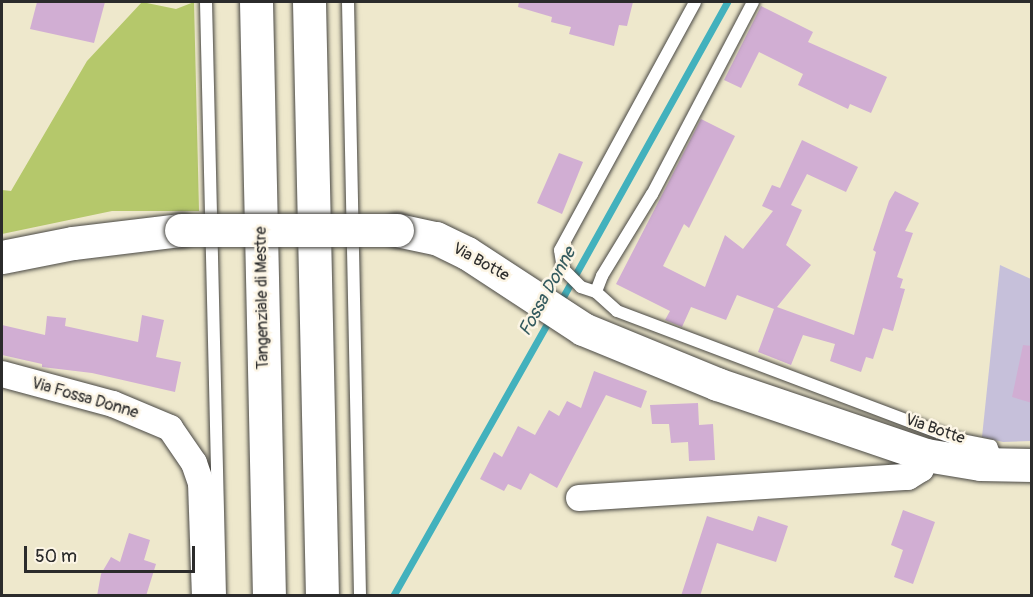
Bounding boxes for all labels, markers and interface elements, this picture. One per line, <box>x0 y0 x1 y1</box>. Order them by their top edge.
street label: Tangenziale di Mestre <box>251 226 273 370</box>
street label: Via Botte <box>449 239 513 285</box>
water label: Fossa Donne <box>515 244 581 340</box>
street label: Via Fossa Donne <box>29 374 141 422</box>
street label: Via Botte <box>903 410 967 448</box>
scale bar <box>27 534 198 572</box>
text: 50 m <box>35 545 77 568</box>

